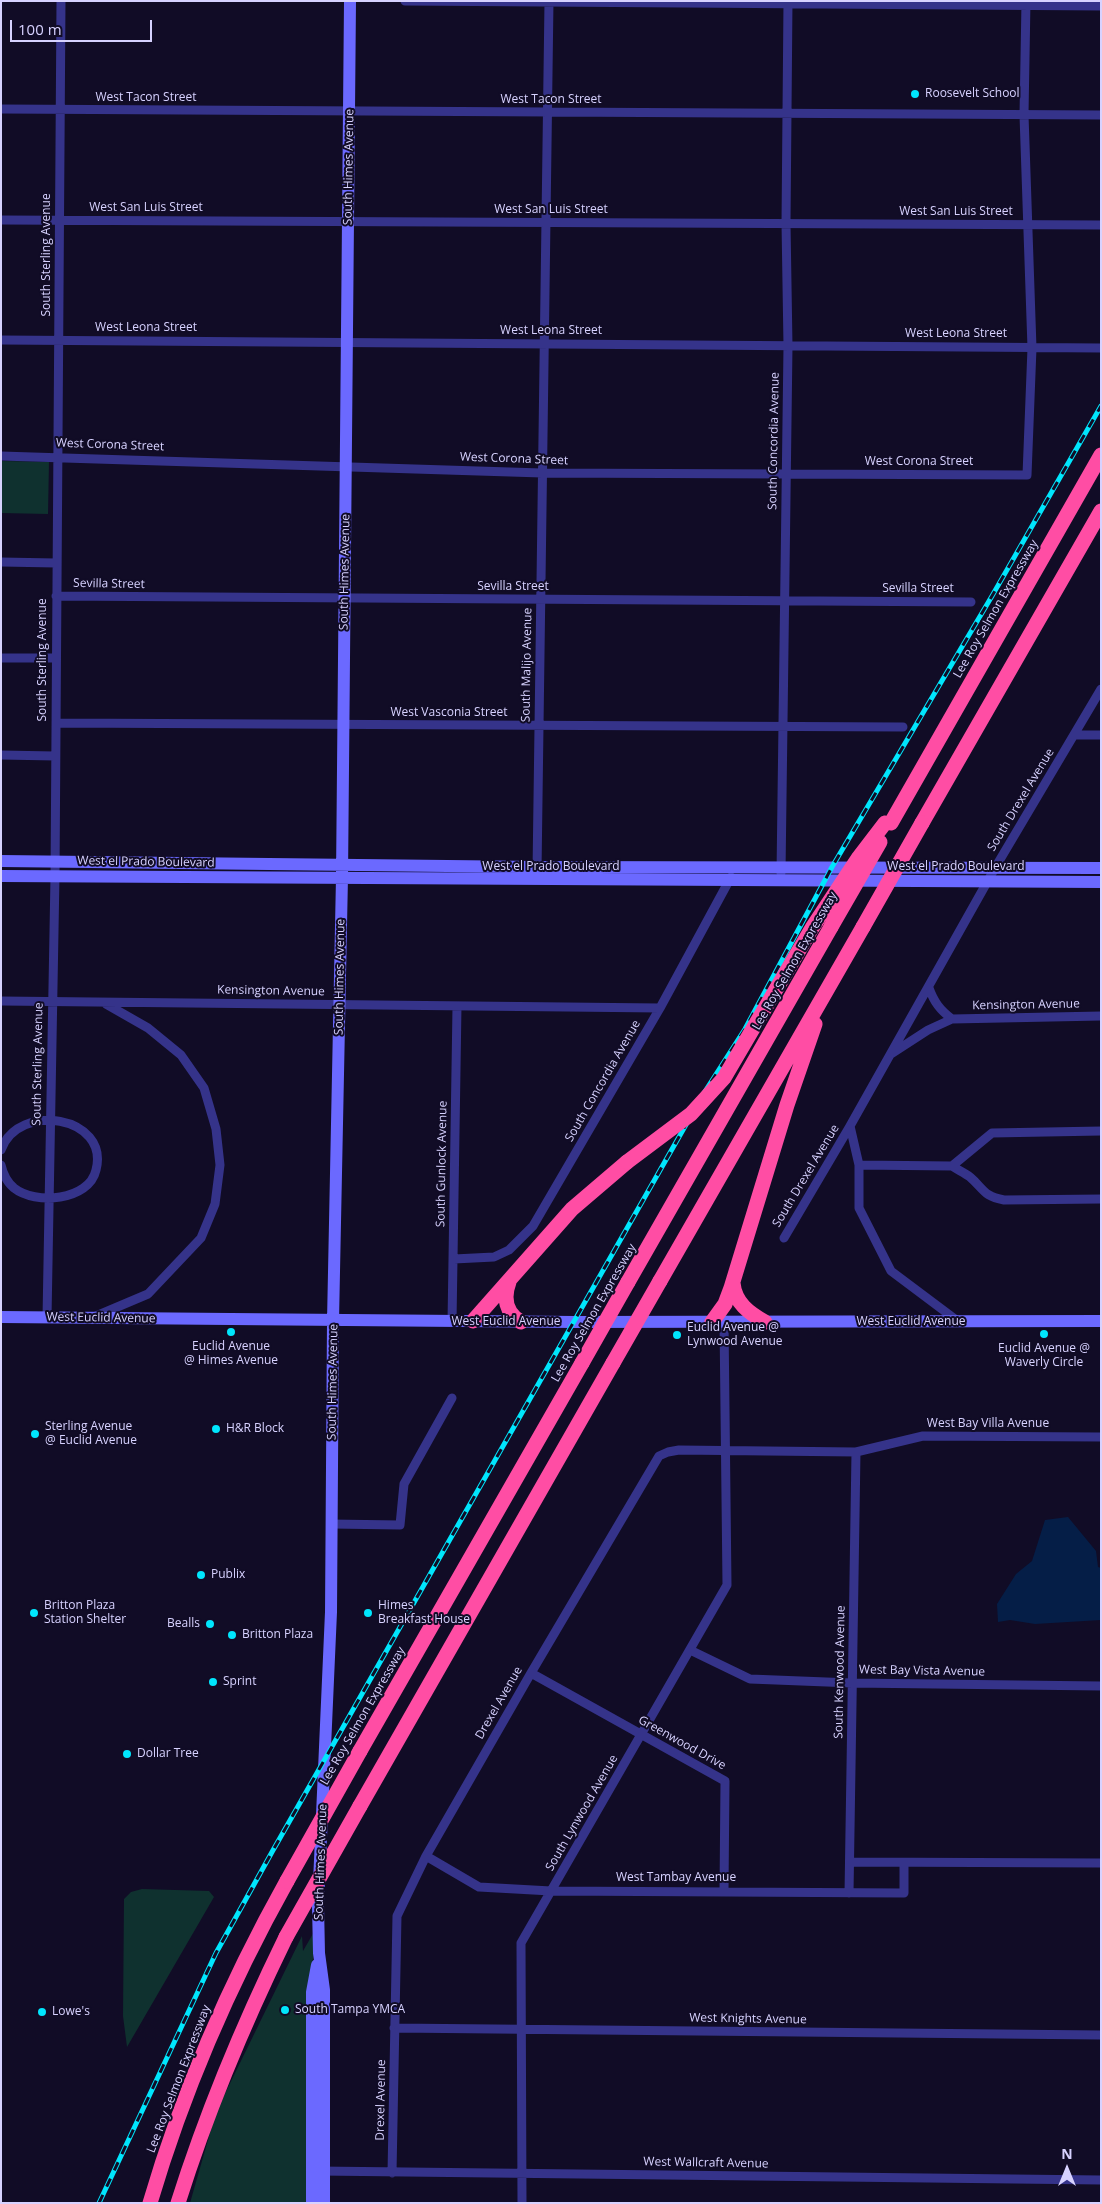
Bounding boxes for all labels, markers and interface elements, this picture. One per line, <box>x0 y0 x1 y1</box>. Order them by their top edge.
scale bar <box>12 10 155 42</box>
text: 100 m <box>18 19 62 39</box>
place label: Roosevelt School <box>925 87 1020 101</box>
marker: Roosevelt School <box>909 88 921 100</box>
street label: West Tacon Street <box>95 91 197 105</box>
street label: West Tacon Street <box>500 93 602 107</box>
street label: South Himes Avenue <box>341 109 357 225</box>
street label: South Sterling Avenue <box>40 193 54 317</box>
street label: West San Luis Street <box>89 201 203 215</box>
street label: West San Luis Street <box>494 203 608 217</box>
street label: West San Luis Street <box>899 205 1013 219</box>
street label: West Leona Street <box>95 321 197 335</box>
street label: West Leona Street <box>500 324 602 338</box>
street label: West Leona Street <box>905 327 1007 341</box>
street label: South Concordia Avenue <box>766 372 782 510</box>
street label: West Corona Street <box>56 436 164 454</box>
street label: West Corona Street <box>460 450 568 468</box>
street label: West Corona Street <box>865 455 973 469</box>
street label: South Himes Avenue <box>337 514 353 630</box>
street label: Lee Roy Selmon Expressway <box>950 537 1042 681</box>
street label: Sevilla Street <box>73 576 145 592</box>
street label: Sevilla Street <box>477 580 549 594</box>
street label: Sevilla Street <box>882 582 954 596</box>
street label: South Sterling Avenue <box>36 598 50 722</box>
street label: South Malijo Avenue <box>519 608 535 722</box>
street label: West Vasconia Street <box>390 706 508 720</box>
street label: South Drexel Avenue <box>985 746 1057 854</box>
street label: West el Prado Boulevard <box>77 854 215 870</box>
street label: West el Prado Boulevard <box>482 860 620 874</box>
street label: West el Prado Boulevard <box>887 860 1025 874</box>
street label: Lee Roy Selmon Expressway <box>749 889 841 1033</box>
street label: South Himes Avenue <box>332 919 348 1035</box>
street label: Kensington Avenue <box>217 983 325 999</box>
street label: Kensington Avenue <box>972 997 1080 1013</box>
street label: South Sterling Avenue <box>30 1002 46 1126</box>
street label: South Concordia Avenue <box>562 1018 644 1144</box>
street label: South Gunlock Avenue <box>434 1101 450 1227</box>
street label: South Drexel Avenue <box>770 1122 842 1230</box>
street label: Lee Roy Selmon Expressway <box>548 1241 640 1385</box>
street label: West Euclid Avenue <box>46 1310 156 1326</box>
street label: West Euclid Avenue <box>451 1315 561 1329</box>
street label: West Euclid Avenue <box>856 1315 966 1329</box>
place label: Euclid Avenue @ Lynwood Avenue <box>687 1321 783 1349</box>
street label: South Himes Avenue <box>325 1324 341 1440</box>
marker: Euclid Avenue @ Himes Avenue <box>225 1326 237 1338</box>
marker: Euclid Avenue @ Waverly Circle <box>1038 1328 1050 1340</box>
marker: Euclid Avenue @ Lynwood Avenue <box>671 1329 683 1341</box>
place label: Euclid Avenue @ Himes Avenue <box>184 1340 278 1368</box>
place label: Euclid Avenue @ Waverly Circle <box>998 1342 1090 1370</box>
street label: West Bay Villa Avenue <box>927 1417 1049 1431</box>
place label: Sterling Avenue @ Euclid Avenue <box>45 1420 137 1448</box>
place label: H&R Block <box>226 1422 284 1436</box>
marker: H&R Block <box>210 1423 222 1435</box>
marker: Sterling Avenue @ Euclid Avenue <box>29 1428 41 1440</box>
place label: Publix <box>211 1568 245 1582</box>
marker: Publix <box>195 1569 207 1581</box>
place label: Britton Plaza Station Shelter <box>44 1599 126 1627</box>
place label: Himes Breakfast House <box>378 1599 470 1627</box>
street label: South Kenwood Avenue <box>832 1605 848 1739</box>
marker: Britton Plaza Station Shelter <box>28 1607 40 1619</box>
marker: Himes Breakfast House <box>362 1607 374 1619</box>
place label: Bealls <box>167 1617 200 1631</box>
marker: Bealls <box>204 1618 216 1630</box>
place label: Britton Plaza <box>242 1628 313 1642</box>
marker: Britton Plaza <box>226 1629 238 1641</box>
street label: Lee Roy Selmon Expressway <box>317 1644 409 1788</box>
street label: West Bay Vista Avenue <box>859 1663 985 1679</box>
street label: Drexel Avenue <box>472 1664 526 1742</box>
place label: Sprint <box>223 1675 256 1689</box>
marker: Sprint <box>207 1676 219 1688</box>
street label: Greenwood Drive <box>636 1713 728 1773</box>
place label: Dollar Tree <box>137 1747 199 1761</box>
marker: Dollar Tree <box>121 1748 133 1760</box>
street label: South Lynwood Avenue <box>543 1752 621 1874</box>
street label: South Himes Avenue <box>312 1804 330 1920</box>
street label: West Tambay Avenue <box>616 1871 736 1885</box>
street label: Lee Roy Selmon Expressway <box>144 2003 214 2155</box>
place label: South Tampa YMCA <box>295 2003 405 2017</box>
marker: South Tampa YMCA <box>279 2004 291 2016</box>
place label: Lowe's <box>52 2005 90 2019</box>
marker: Lowe's <box>36 2006 48 2018</box>
street label: West Knights Avenue <box>689 2011 807 2027</box>
street label: Drexel Avenue <box>373 2059 389 2141</box>
north arrow <box>1042 2144 1092 2194</box>
text: N <box>1061 2144 1073 2163</box>
street label: West Wallcraft Avenue <box>643 2155 769 2171</box>

